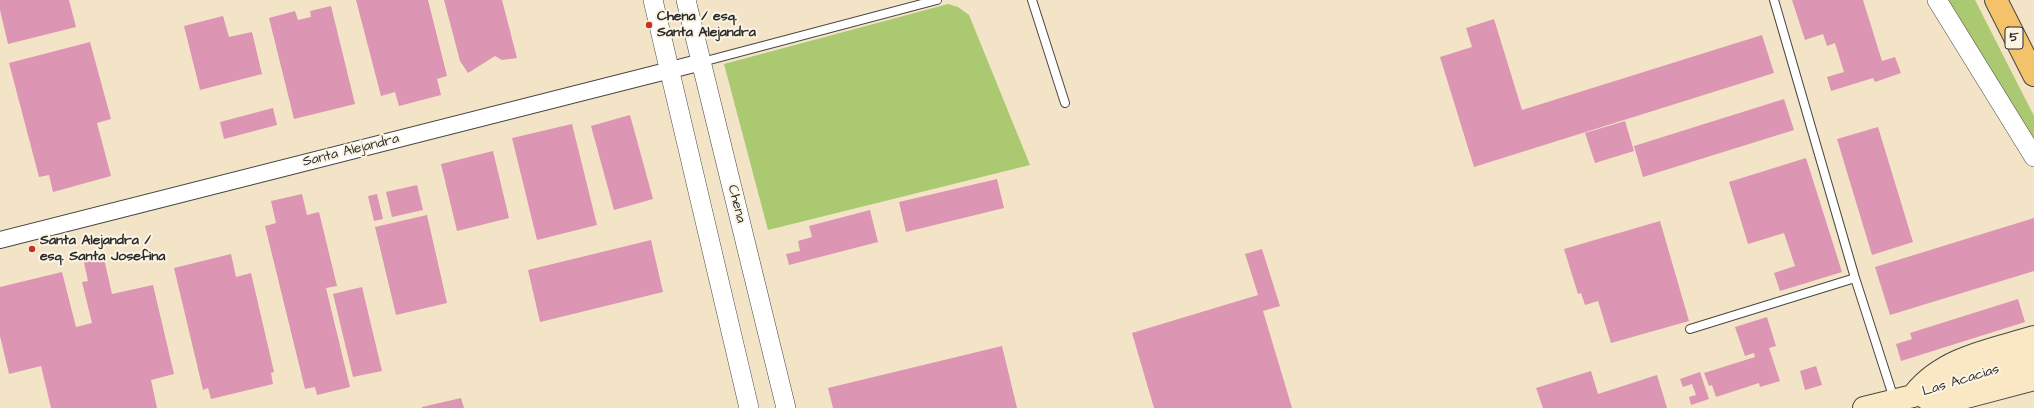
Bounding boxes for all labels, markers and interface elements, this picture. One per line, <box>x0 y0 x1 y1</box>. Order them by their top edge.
place label: Chena / esq. Santa Alejandra <box>657 9 756 42</box>
marker: Chena / esq. Santa Alejandra <box>644 20 654 30</box>
road number: 5 <box>2005 27 2023 49</box>
street label: Santa Alejandra <box>301 131 401 171</box>
street label: Chena <box>723 183 749 225</box>
place label: Santa Alejandra / esq. Santa Josefina <box>40 233 165 266</box>
marker: Santa Alejandra / esq. Santa Josefina <box>27 244 37 254</box>
street label: Las Acacias <box>1921 361 2001 401</box>

